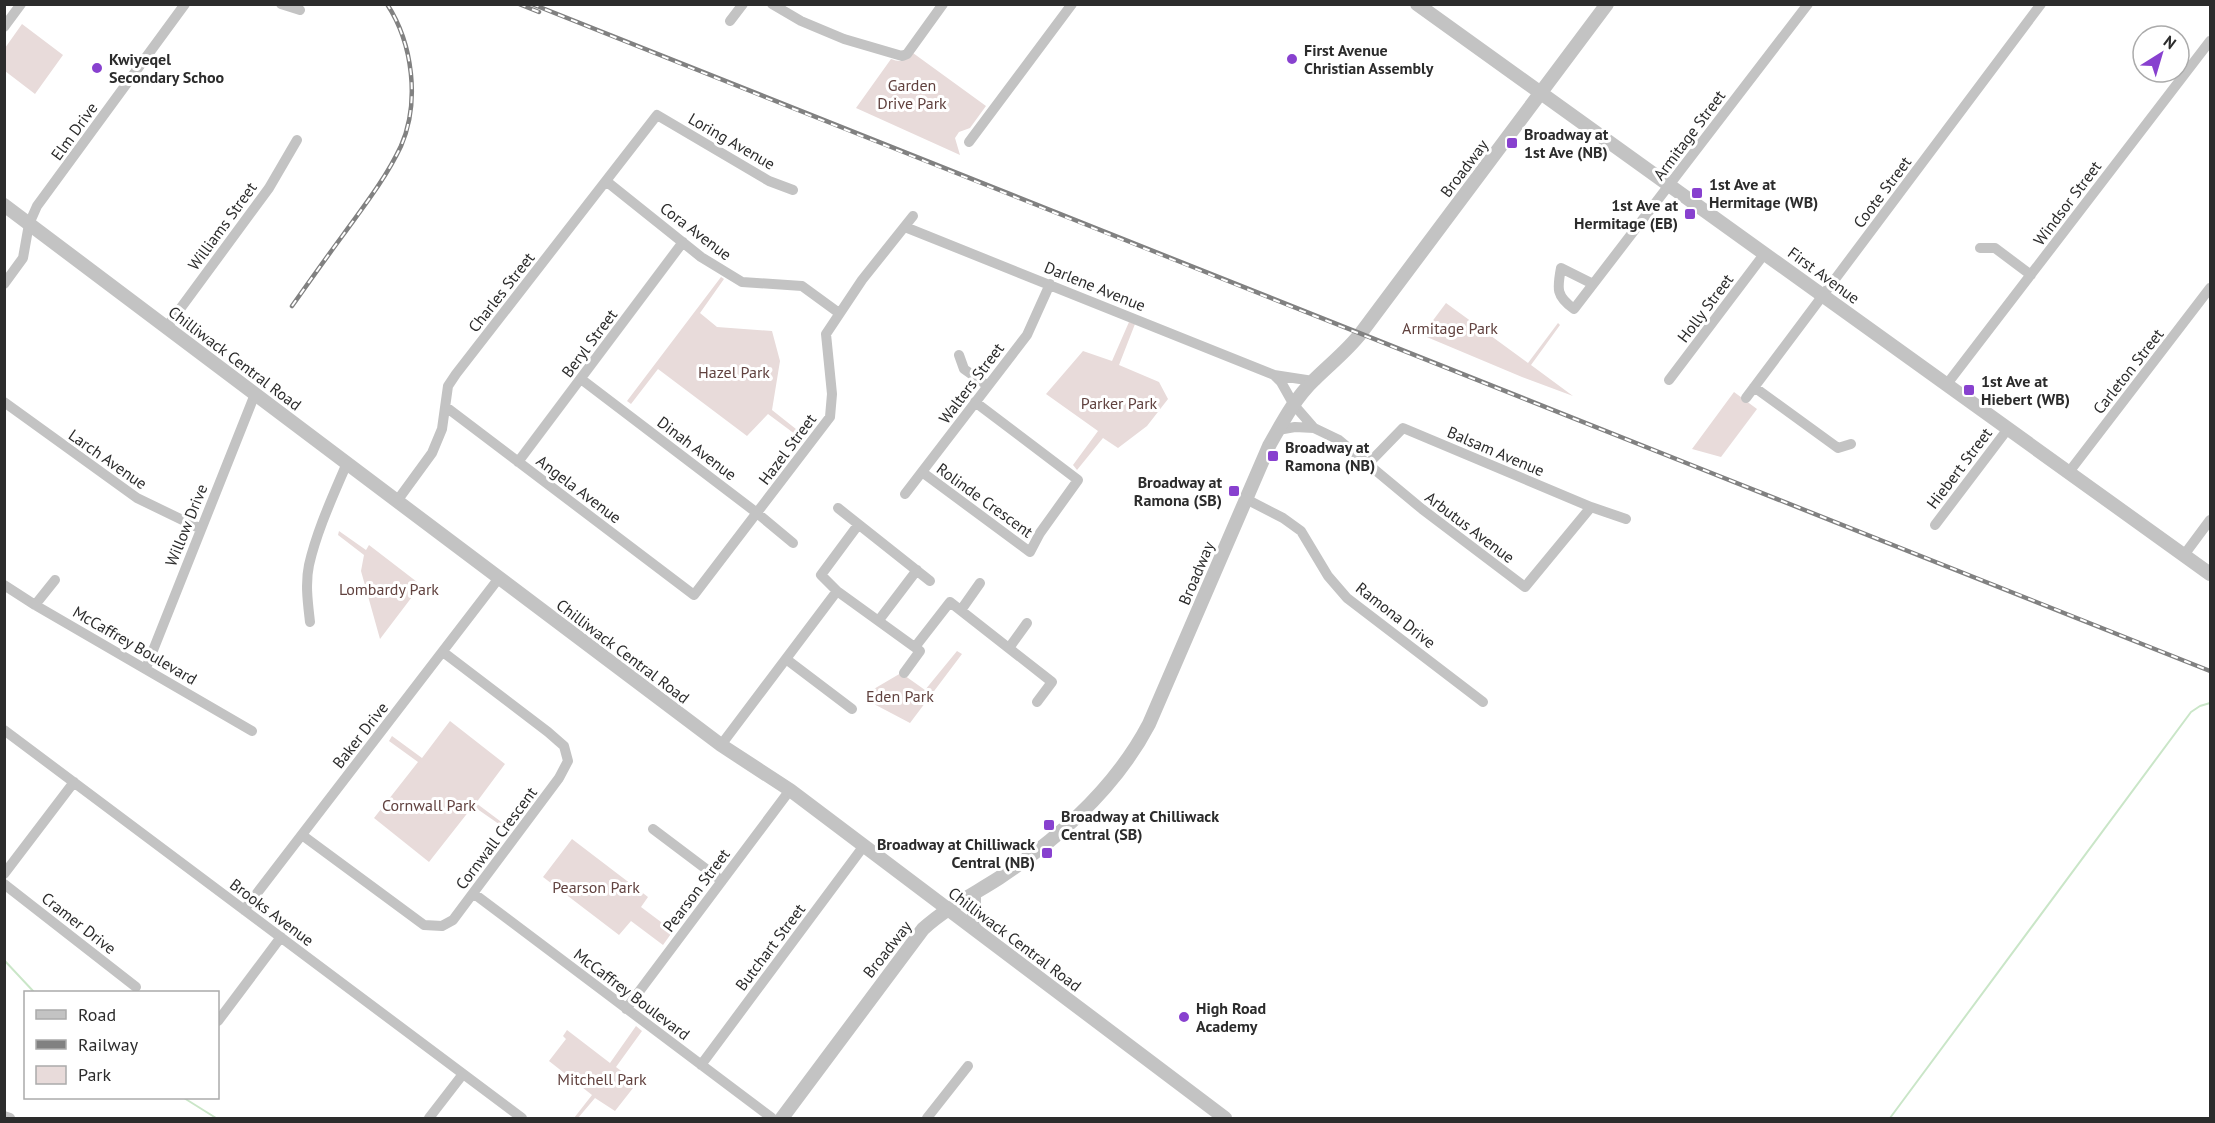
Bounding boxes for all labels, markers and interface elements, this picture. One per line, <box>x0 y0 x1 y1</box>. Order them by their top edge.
north arrow <box>2131 24 2191 84</box>
text: N <box>2160 31 2180 53</box>
place label: First Avenue Christian Assembly <box>1304 40 1434 78</box>
place label: Kwiyeqel Secondary Schoo <box>109 49 225 87</box>
marker: First Avenue Christian Assembly <box>1285 52 1299 66</box>
marker: Kwiyeqel Secondary Schoo <box>90 61 104 75</box>
park label: Garden Drive Park <box>877 75 947 113</box>
street label: Armitage Street <box>1649 86 1730 184</box>
street label: Elm Drive <box>46 98 102 164</box>
street label: Loring Avenue <box>685 108 779 174</box>
place label: Broadway at 1st Ave (NB) <box>1524 124 1609 162</box>
street label: Broadway <box>1436 135 1492 201</box>
marker: Broadway at 1st Ave (NB) <box>1505 136 1519 150</box>
street label: Coote Street <box>1849 152 1916 232</box>
street label: Windsor Street <box>2029 156 2106 249</box>
place label: 1st Ave at Hermitage (WB) <box>1709 174 1818 212</box>
street label: Williams Street <box>183 178 261 274</box>
marker: 1st Ave at Hermitage (WB) <box>1690 186 1704 200</box>
place label: 1st Ave at Hermitage (EB) <box>1574 195 1678 233</box>
street label: Cora Avenue <box>656 198 736 264</box>
marker: 1st Ave at Hermitage (EB) <box>1683 207 1697 221</box>
street label: First Avenue <box>1784 242 1864 308</box>
street label: Charles Street <box>464 248 539 336</box>
street label: Darlene Avenue <box>1042 257 1148 315</box>
street label: Holly Street <box>1673 269 1738 346</box>
street label: Chilliwack Central Road <box>165 301 305 415</box>
street label: Beryl Street <box>557 305 621 381</box>
park label: Armitage Park <box>1402 318 1498 338</box>
street label: Carleton Street <box>2088 324 2168 418</box>
street label: Walters Street <box>934 338 1008 427</box>
park label: Hazel Park <box>698 362 770 382</box>
place label: 1st Ave at Hiebert (WB) <box>1981 371 2070 409</box>
marker: 1st Ave at Hiebert (WB) <box>1962 383 1976 397</box>
park label: Parker Park <box>1081 393 1158 413</box>
street label: Hazel Street <box>754 409 820 488</box>
street label: Dinah Avenue <box>653 412 741 484</box>
street label: Balsam Avenue <box>1445 422 1547 480</box>
street label: Hiebert Street <box>1922 423 1996 513</box>
street label: Larch Avenue <box>65 425 151 493</box>
place label: Broadway at Ramona (NB) <box>1285 437 1375 475</box>
marker: Broadway at Ramona (NB) <box>1266 449 1280 463</box>
street label: Angela Avenue <box>533 451 625 527</box>
street label: Rolinde Crescent <box>933 458 1038 542</box>
place label: Broadway at Ramona (SB) <box>1134 472 1222 510</box>
street label: Willow Drive <box>160 481 212 569</box>
marker: Broadway at Ramona (SB) <box>1227 484 1241 498</box>
street label: Arbutus Avenue <box>1421 487 1519 567</box>
street label: Broadway <box>1174 538 1219 608</box>
street label: Ramona Drive <box>1352 578 1440 652</box>
park label: Lombardy Park <box>339 579 439 599</box>
street label: Chilliwack Central Road <box>553 594 693 708</box>
street label: McCaffrey Boulevard <box>69 601 201 689</box>
park label: Eden Park <box>866 686 934 706</box>
street label: Baker Drive <box>328 698 392 772</box>
street label: Cornwall Crescent <box>451 782 541 893</box>
park label: Cornwall Park <box>382 795 476 815</box>
place label: Broadway at Chilliwack Central (SB) <box>1061 806 1219 844</box>
marker: Broadway at Chilliwack Central (SB) <box>1042 818 1056 832</box>
place label: Broadway at Chilliwack Central (NB) <box>877 834 1035 872</box>
street label: Pearson Street <box>658 844 734 936</box>
marker: Broadway at Chilliwack Central (NB) <box>1040 846 1054 860</box>
street label: Brooks Avenue <box>226 874 318 950</box>
park label: Pearson Park <box>552 877 640 897</box>
street label: Chilliwack Central Road <box>945 882 1085 996</box>
street label: Cramer Drive <box>38 888 120 958</box>
street label: Butchart Street <box>731 899 810 994</box>
street label: Broadway <box>858 916 916 982</box>
street label: McCaffrey Boulevard <box>570 944 694 1044</box>
legend <box>24 991 219 1099</box>
place label: High Road Academy <box>1196 998 1266 1036</box>
text: Road <box>78 1003 116 1026</box>
marker: High Road Academy <box>1177 1010 1191 1024</box>
text: Railway <box>78 1033 139 1056</box>
text: Park <box>78 1063 111 1086</box>
park label: Mitchell Park <box>557 1069 647 1089</box>

